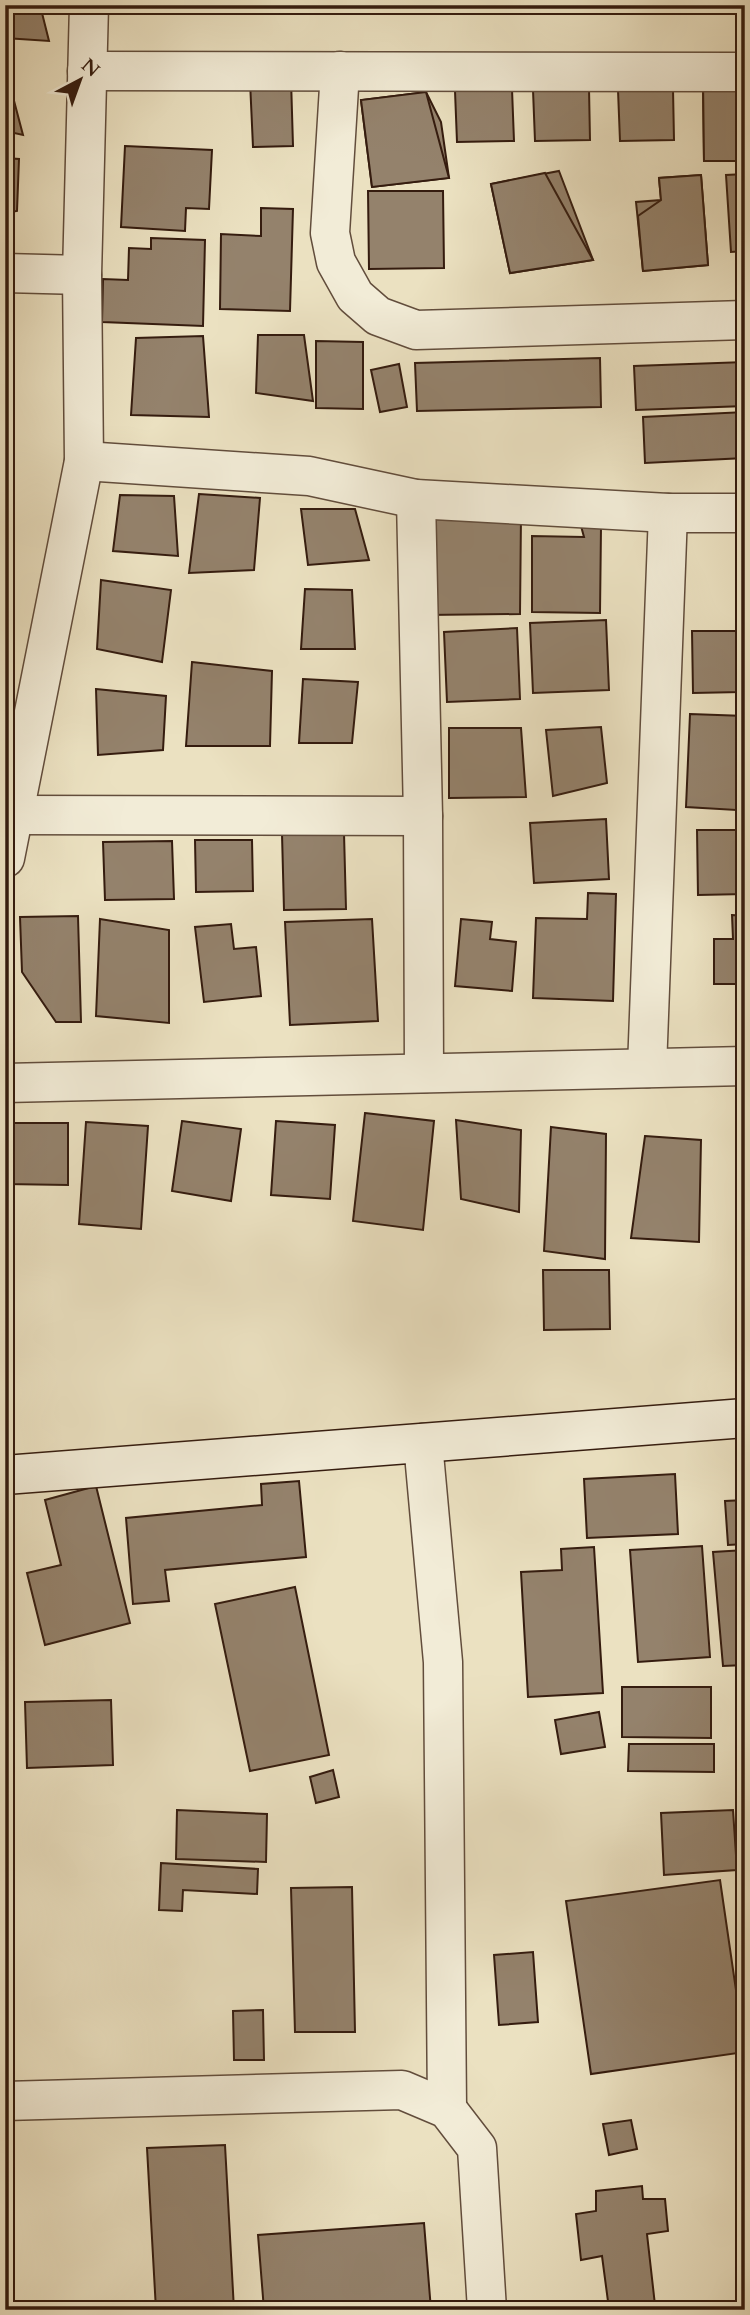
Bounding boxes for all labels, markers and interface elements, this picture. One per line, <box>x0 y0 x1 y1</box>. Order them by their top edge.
north arrow <box>46 46 116 116</box>
text: N <box>76 53 106 83</box>

